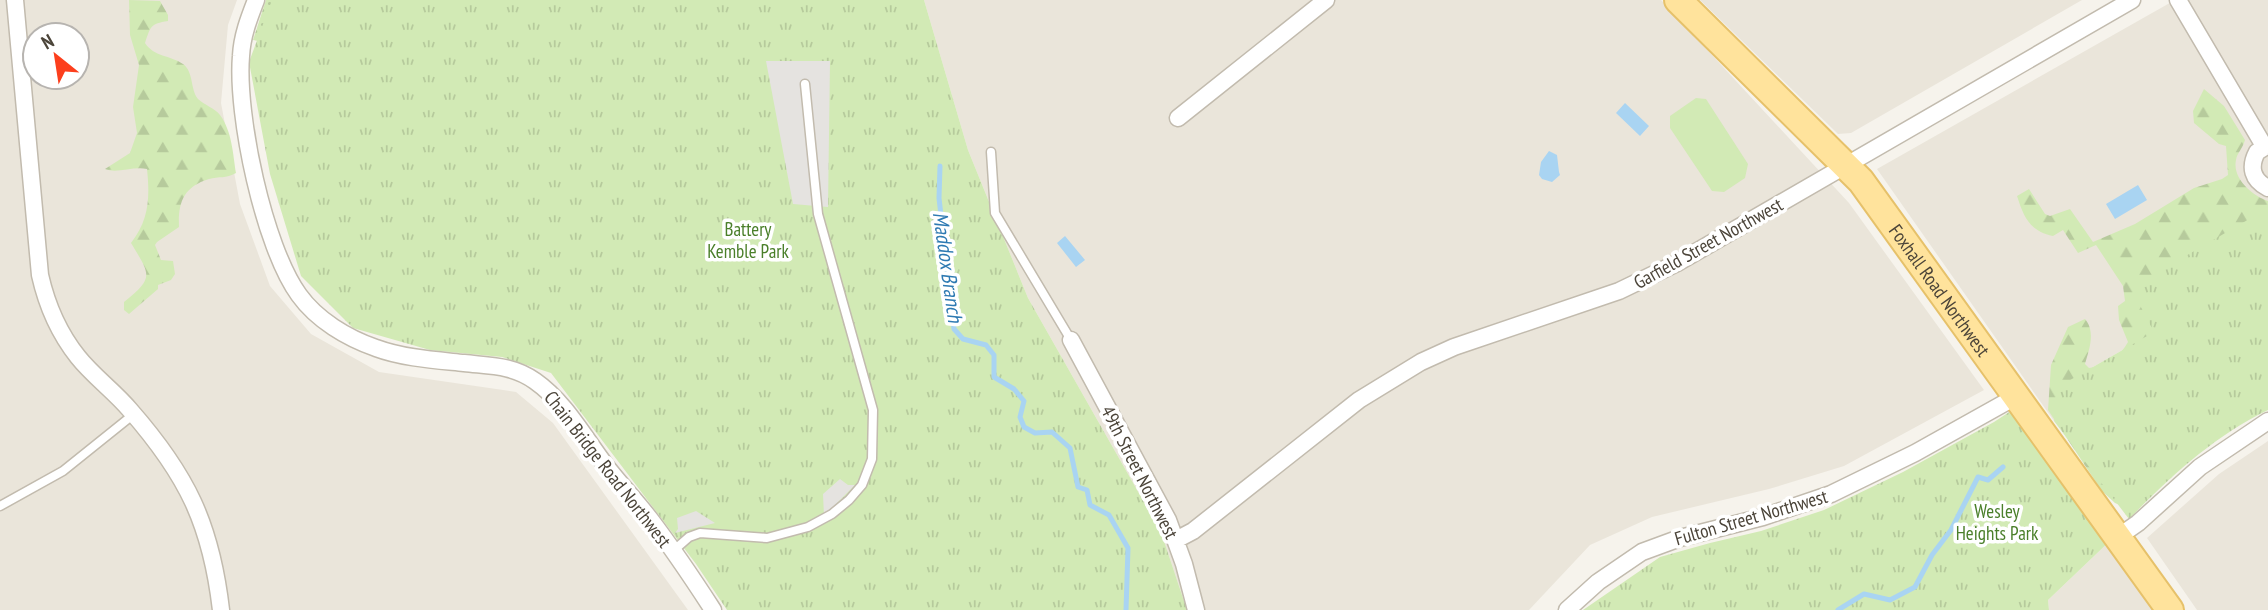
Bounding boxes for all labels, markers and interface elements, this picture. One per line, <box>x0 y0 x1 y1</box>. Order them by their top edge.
north arrow <box>21 21 91 91</box>
text: N <box>37 28 58 54</box>
street label: Garfield Street Northwest <box>1629 192 1787 294</box>
water label: Maddox Branch <box>927 210 969 326</box>
park label: Battery Kemble Park <box>707 217 789 263</box>
street label: Foxhall Road Northwest <box>1884 219 1996 362</box>
street label: Chain Bridge Road Northwest <box>539 386 677 553</box>
street label: 49th Street Northwest <box>1096 401 1184 543</box>
street label: Fulton Street Northwest <box>1672 484 1831 550</box>
park label: Wesley Heights Park <box>1956 499 2039 545</box>

